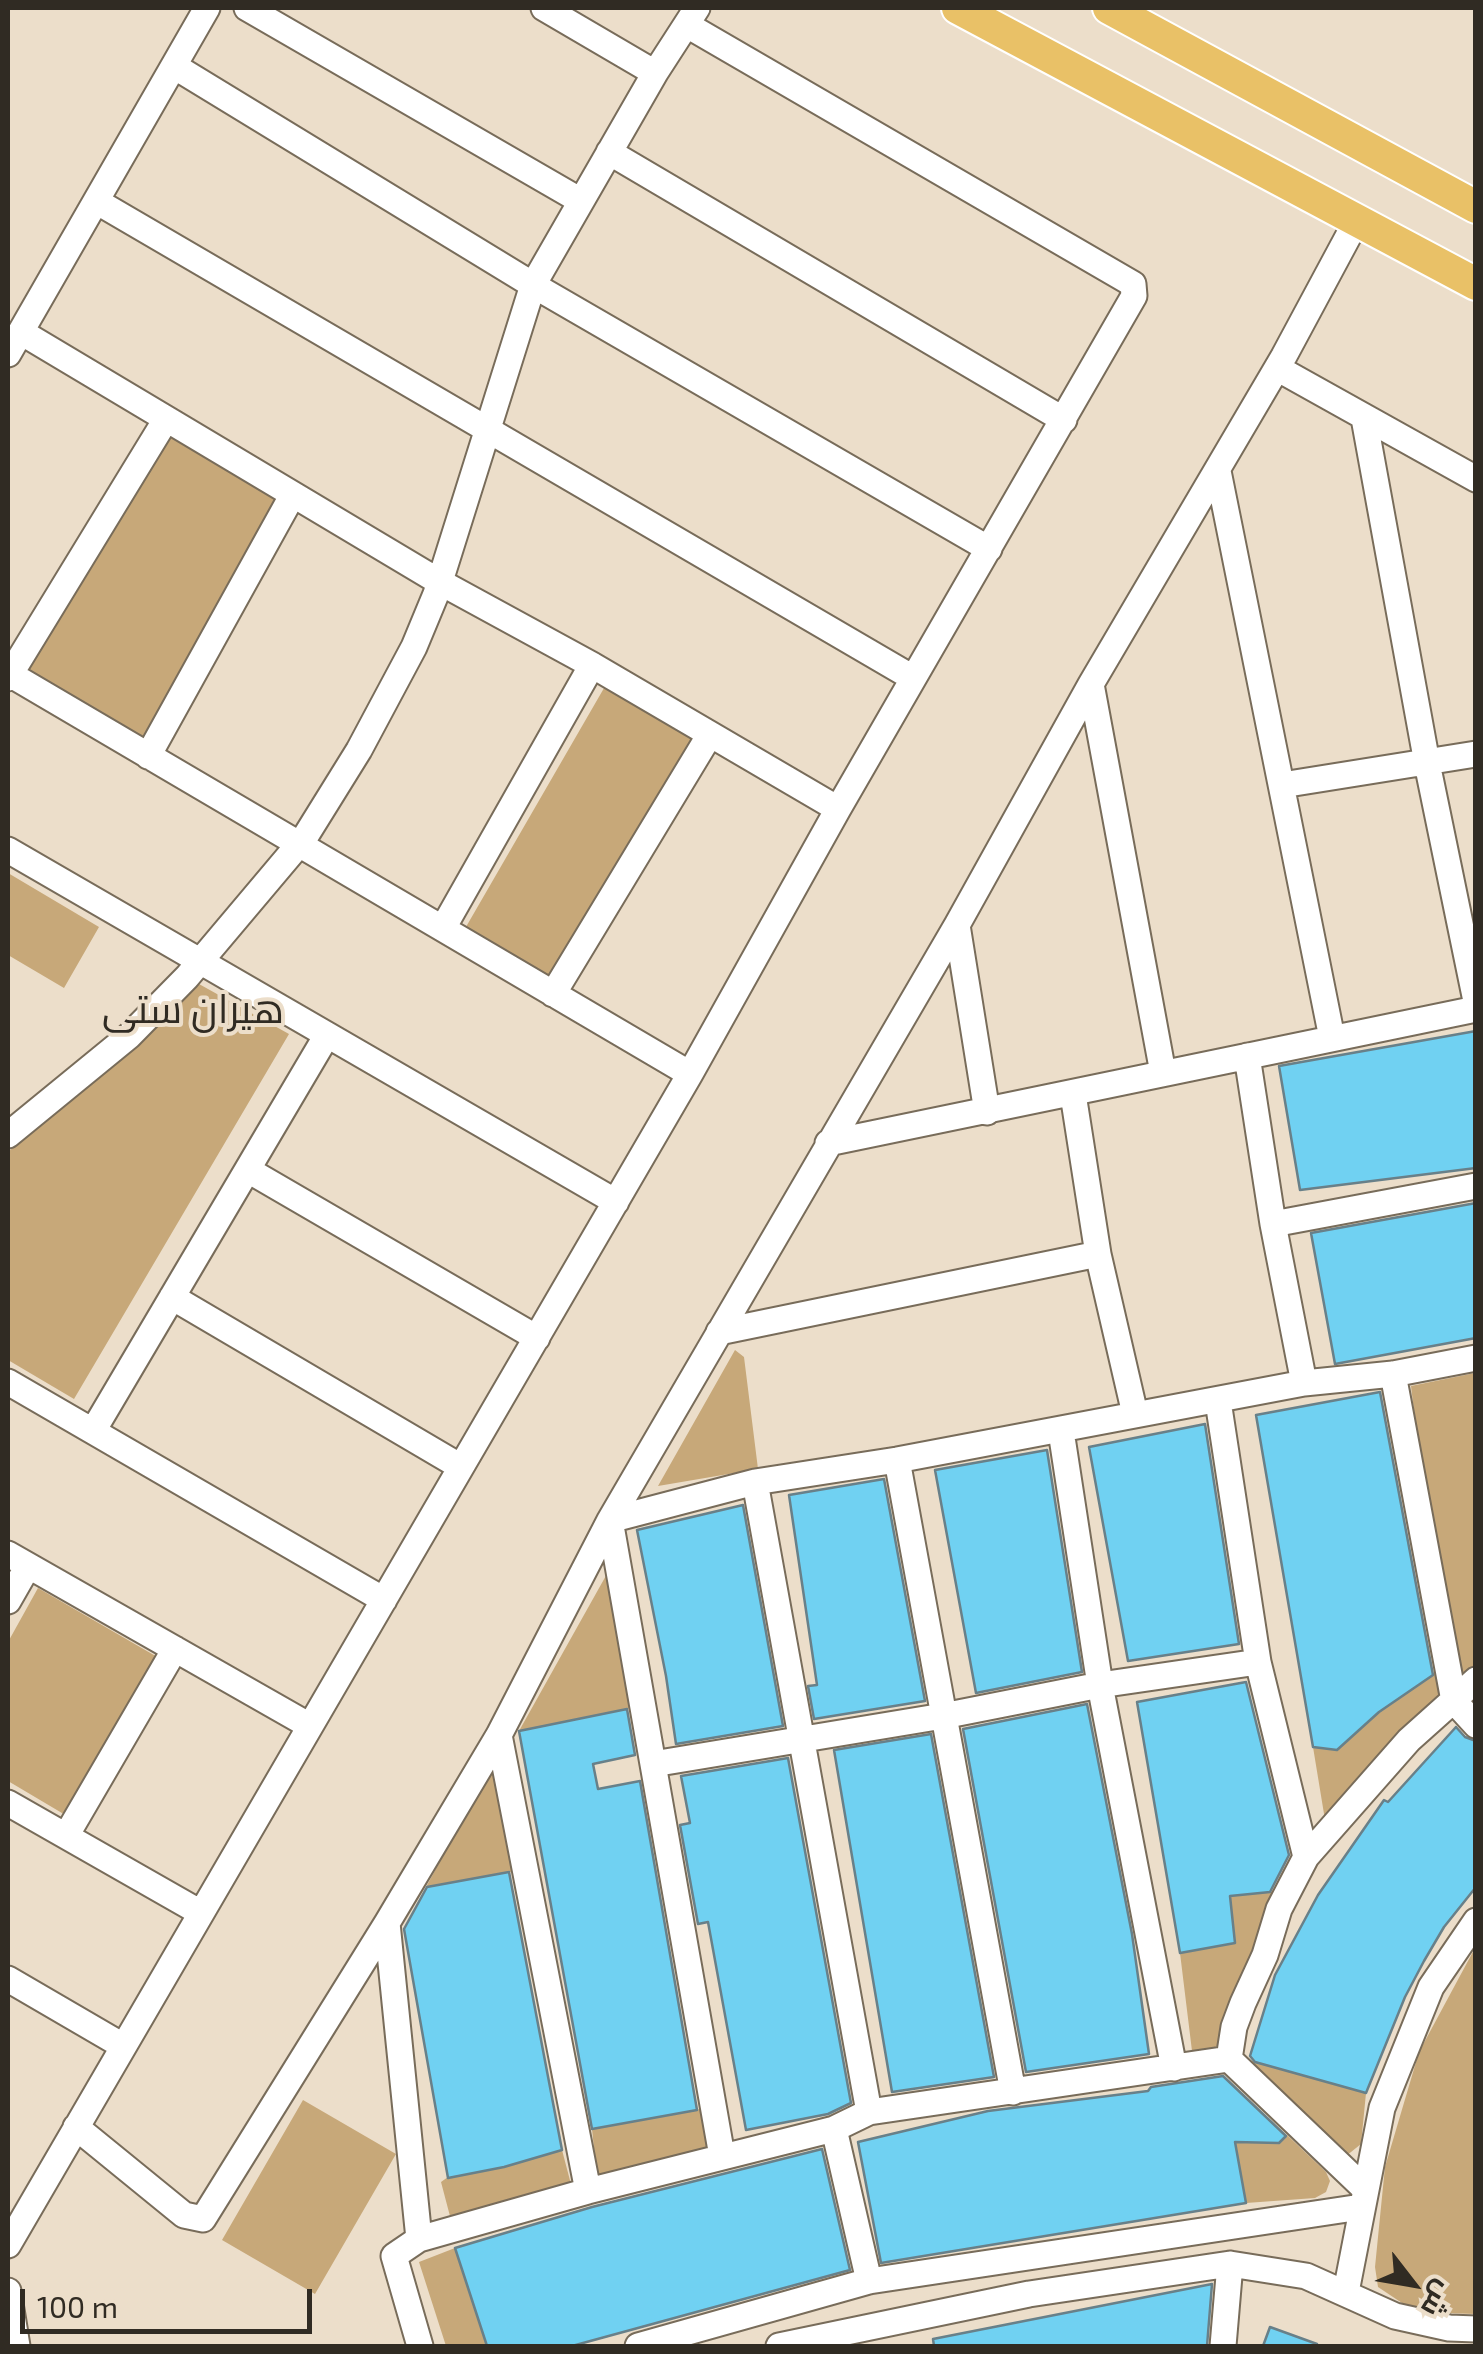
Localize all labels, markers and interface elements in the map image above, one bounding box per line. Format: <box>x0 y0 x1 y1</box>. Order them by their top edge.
district label: هیران ستی <box>102 986 284 1034</box>
north arrow <box>1363 2234 1463 2334</box>
scale bar <box>25 2269 318 2331</box>
text: ش <box>1415 2275 1463 2324</box>
text: 100 m <box>37 2288 118 2324</box>

